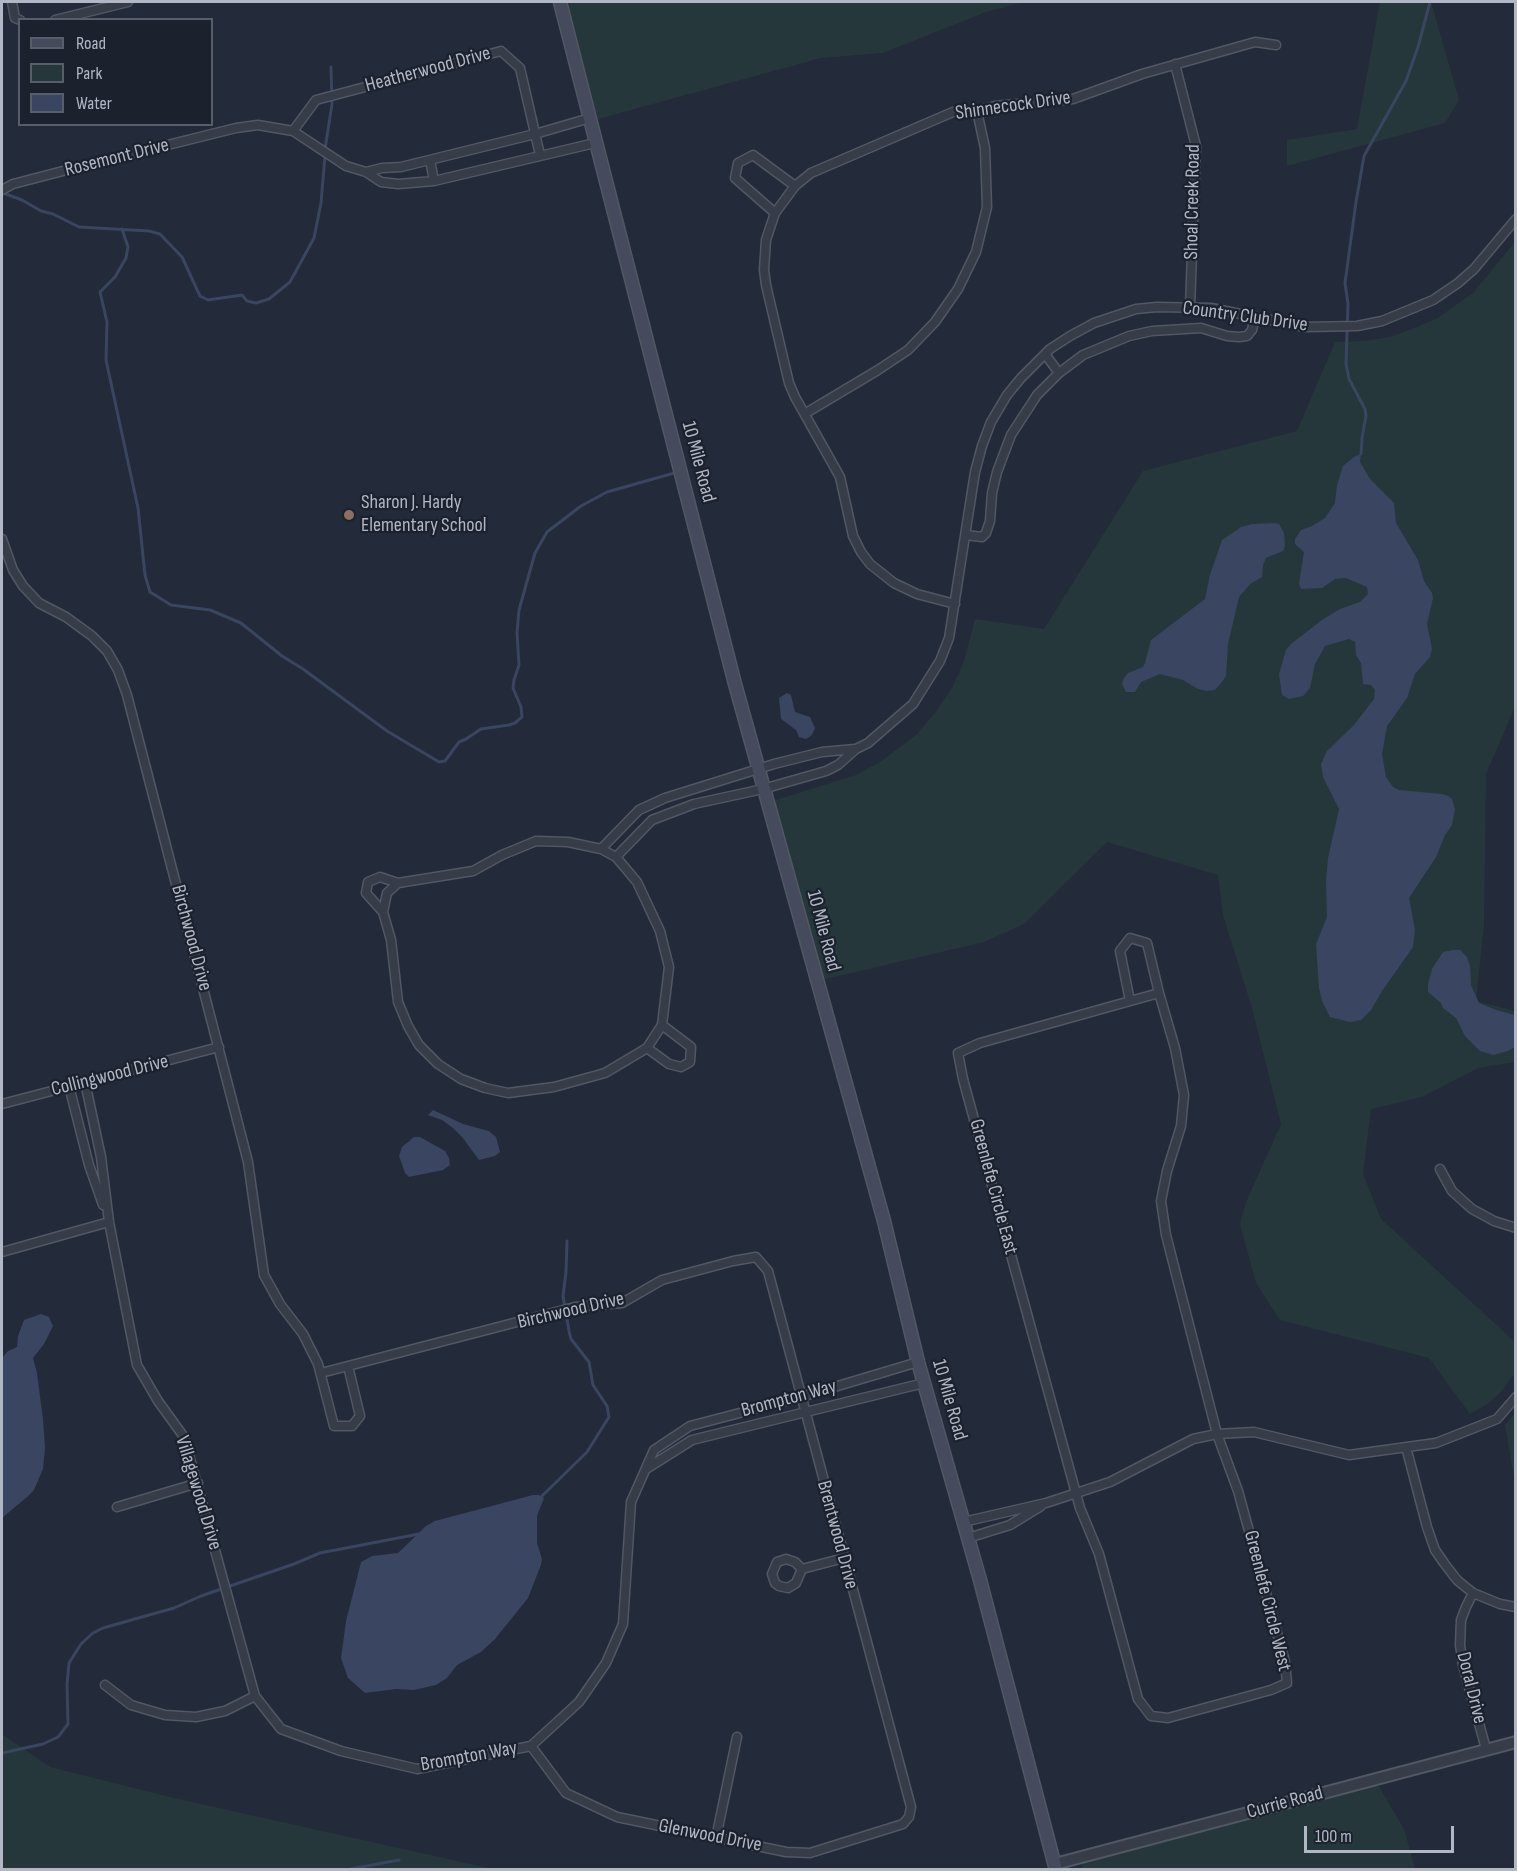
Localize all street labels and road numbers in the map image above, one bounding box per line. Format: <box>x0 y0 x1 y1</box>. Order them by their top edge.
street label: Heatherwood Drive <box>363 42 493 98</box>
street label: Shinnecock Drive <box>954 86 1072 126</box>
street label: Rosemont Drive <box>62 133 172 183</box>
street label: Shoal Creek Road <box>1180 144 1206 260</box>
street label: Country Club Drive <box>1181 296 1309 338</box>
street label: 10 Mile Road <box>676 419 720 505</box>
street label: Birchwood Drive <box>165 882 217 994</box>
street label: 10 Mile Road <box>801 888 845 974</box>
street label: Collingwood Drive <box>49 1050 171 1102</box>
street label: Greenlefe Circle East <box>963 1117 1023 1257</box>
street label: Birchwood Drive <box>515 1287 627 1335</box>
street label: 10 Mile Road <box>926 1357 972 1443</box>
street label: Brompton Way <box>739 1375 839 1423</box>
street label: Villagewood Drive <box>169 1433 227 1553</box>
street label: Brentwood Drive <box>811 1478 863 1592</box>
street label: Greenlefe Circle West <box>1238 1528 1296 1674</box>
street label: Doral Drive <box>1451 1650 1491 1726</box>
street label: Brompton Way <box>419 1737 519 1777</box>
street label: Currie Road <box>1244 1781 1326 1825</box>
street label: Glenwood Drive <box>656 1814 764 1858</box>

